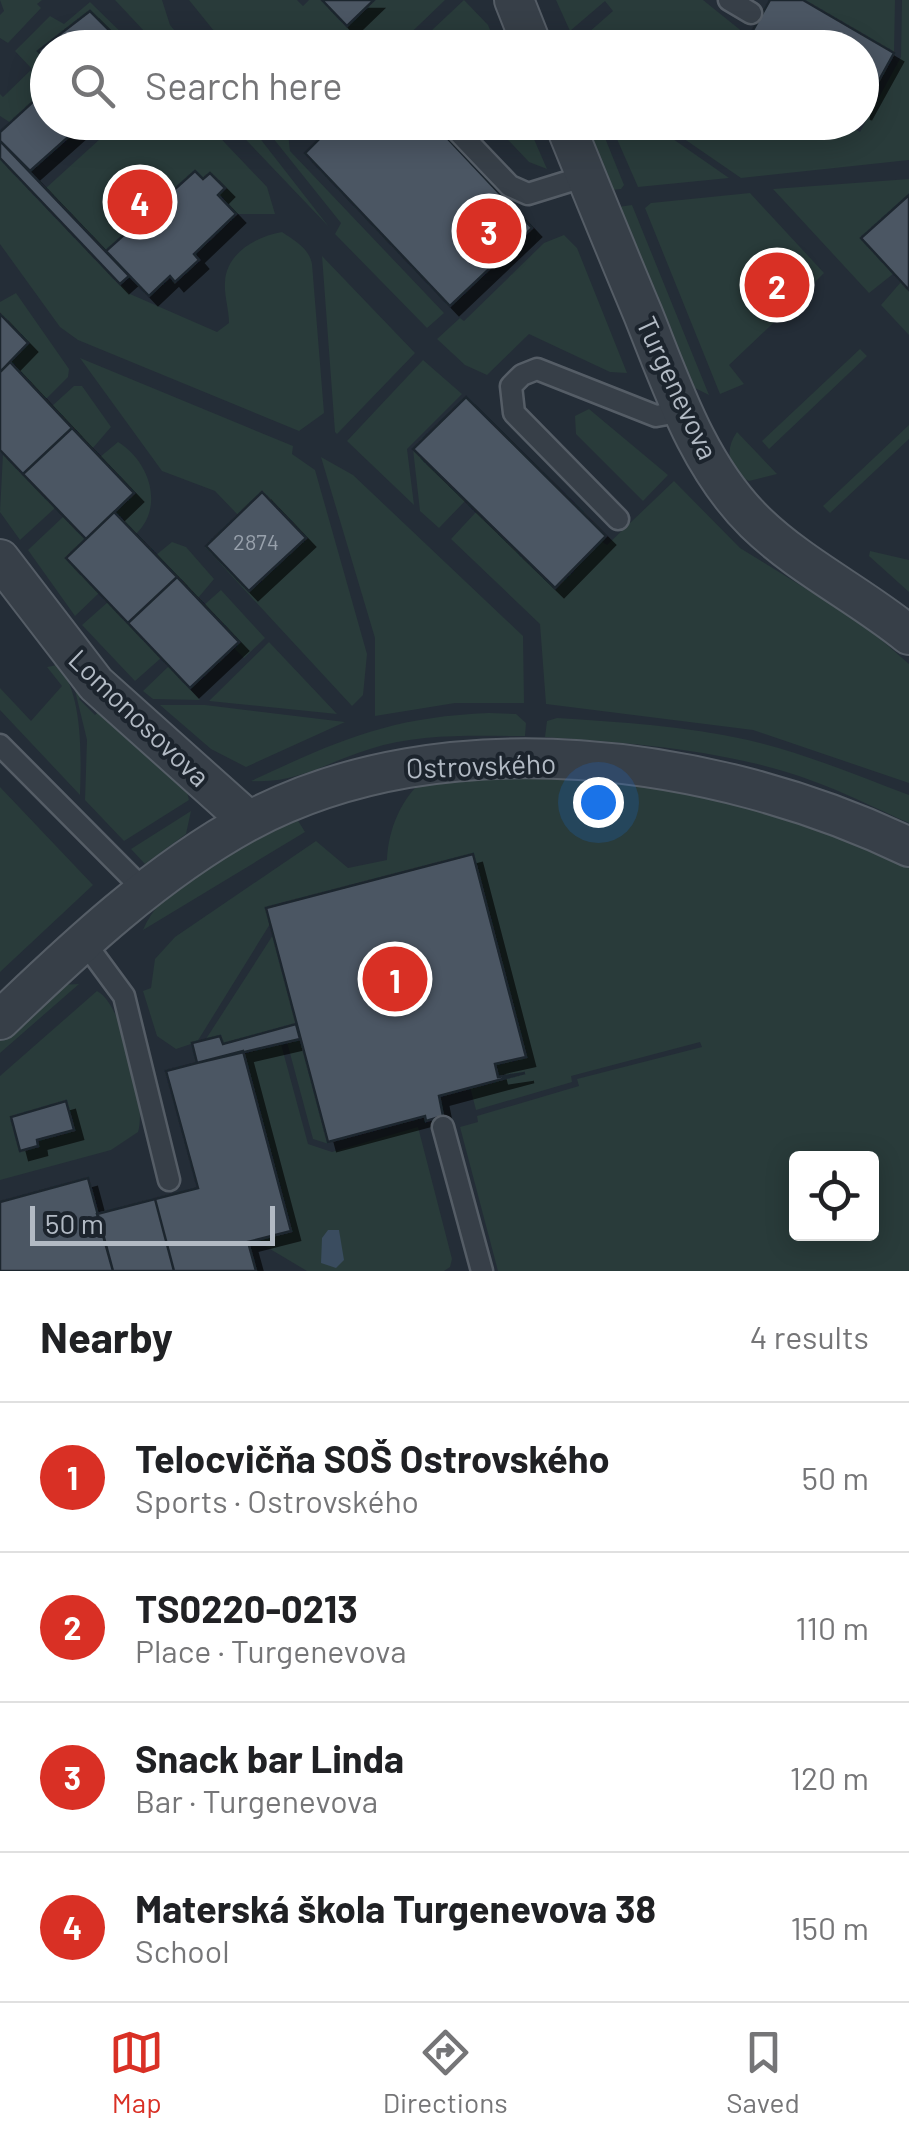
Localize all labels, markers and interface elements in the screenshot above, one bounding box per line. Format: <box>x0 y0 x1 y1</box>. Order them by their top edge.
search box <box>30 30 879 140</box>
icon: search <box>65 58 120 113</box>
text: Search here <box>145 62 343 108</box>
pin: 4 <box>108 164 172 240</box>
pin: 3 <box>456 194 522 268</box>
pin: 2 <box>744 248 810 322</box>
street label: Turgenevova <box>630 311 726 464</box>
house number: 2874 <box>233 528 279 554</box>
street label: Lomonosovova <box>62 642 217 793</box>
street label: Ostrovského <box>405 745 557 785</box>
your location <box>573 777 624 828</box>
pin: 1 <box>362 942 428 1016</box>
map controls <box>789 1151 879 1241</box>
button: locate <box>789 1151 879 1241</box>
scale bar <box>30 1201 275 1246</box>
text: 50 m <box>45 1206 104 1240</box>
text: Nearby <box>40 1311 173 1361</box>
text: 4 results <box>750 1317 869 1355</box>
text: Telocvičňa SOŠ Ostrovského <box>135 1435 610 1481</box>
text: 1 <box>67 1458 78 1496</box>
text: 50 m <box>802 1458 869 1496</box>
text: Sports · Ostrovského <box>135 1481 419 1519</box>
text: TS0220-0213 <box>135 1585 358 1631</box>
text: 2 <box>64 1608 81 1646</box>
text: 110 m <box>796 1608 869 1646</box>
text: Place · Turgenevova <box>135 1631 407 1669</box>
text: Snack bar Linda <box>135 1735 404 1781</box>
text: 3 <box>64 1758 81 1796</box>
text: 120 m <box>790 1758 869 1796</box>
text: Bar · Turgenevova <box>135 1781 378 1819</box>
text: Materská škola Turgenevova 38 <box>135 1885 656 1931</box>
text: 4 <box>63 1908 82 1946</box>
text: 150 m <box>790 1908 869 1946</box>
text: School <box>135 1931 230 1969</box>
tab: Map <box>109 2025 164 2119</box>
tab: Directions <box>383 2025 508 2119</box>
tab: Saved <box>726 2025 800 2119</box>

